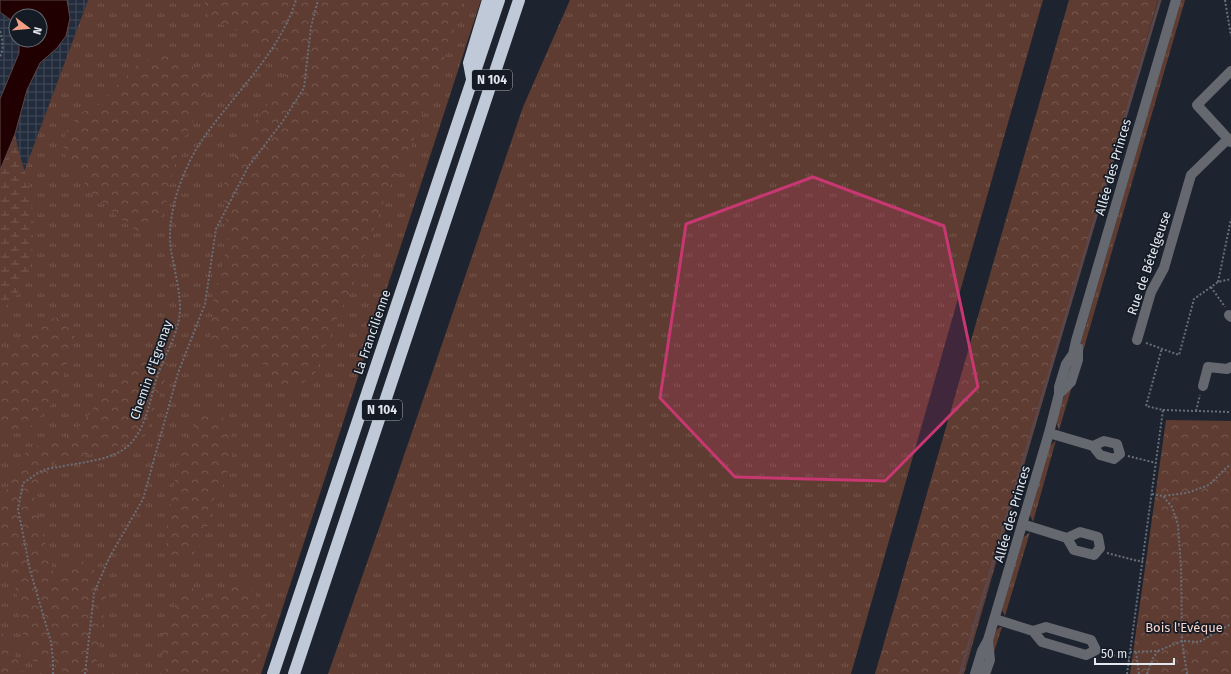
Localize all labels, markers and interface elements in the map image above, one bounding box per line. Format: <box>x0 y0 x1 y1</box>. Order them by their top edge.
north arrow <box>8 8 48 48</box>
text: N <box>30 25 44 36</box>
road number: N 104 <box>472 70 512 90</box>
street label: Allée des Princes <box>1092 117 1134 217</box>
street label: Rue de Bételgeuse <box>1124 209 1174 317</box>
street label: La Francilienne <box>350 288 394 376</box>
street label: Chemin d'Egrenay <box>127 318 175 422</box>
road number: N 104 <box>362 400 402 420</box>
street label: Allée des Princes <box>991 464 1033 564</box>
park label: Bois l'Evéque <box>1145 620 1223 635</box>
scale bar <box>1095 640 1174 666</box>
text: 50 m <box>1101 647 1127 661</box>

